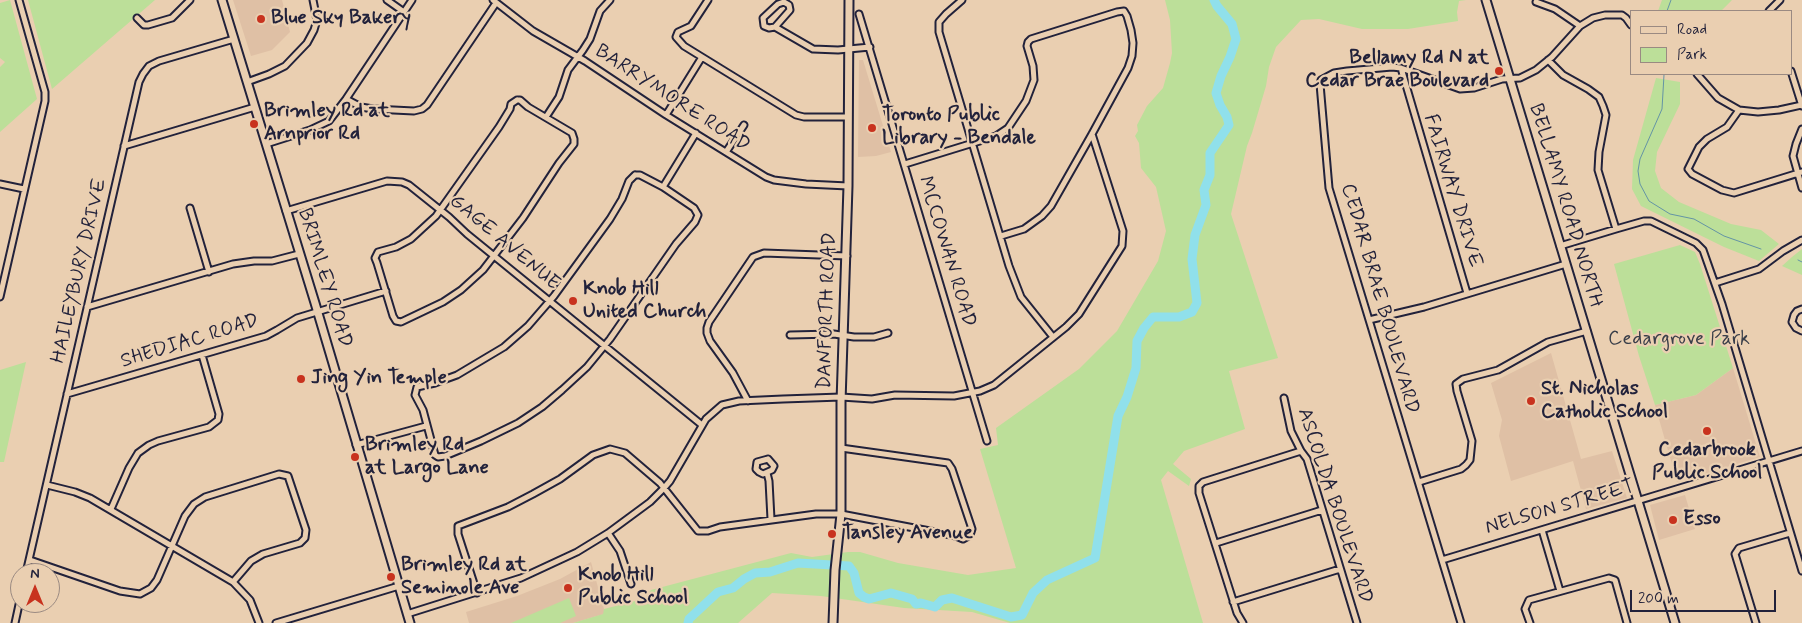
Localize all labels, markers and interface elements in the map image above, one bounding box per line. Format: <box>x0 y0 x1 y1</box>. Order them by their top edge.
place label: Blue Sky Bakery <box>271 7 411 31</box>
legend <box>1630 10 1792 75</box>
marker: Blue Sky Bakery <box>255 13 267 25</box>
text: Road <box>1677 20 1707 40</box>
street label: BARRYMORE ROAD <box>590 40 754 158</box>
text: Park <box>1677 45 1707 65</box>
place label: Bellamy Rd N at Cedar Brae Boulevard <box>1305 47 1489 94</box>
marker: Bellamy Rd N at Cedar Brae Boulevard <box>1493 65 1505 77</box>
place label: Brimley Rd at Arnprior Rd <box>264 100 390 147</box>
street label: BELLAMY ROAD NORTH <box>1523 101 1607 311</box>
place label: Toronto Public Library - Bendale <box>882 104 1036 151</box>
street label: FAIRWAY DRIVE <box>1417 112 1487 270</box>
marker: Brimley Rd at Arnprior Rd <box>248 118 260 130</box>
marker: Toronto Public Library - Bendale <box>866 122 878 134</box>
street label: MCCOWAN ROAD <box>912 174 980 330</box>
street label: HAILEYBURY DRIVE <box>47 176 113 366</box>
street label: CEDAR BRAE BOULEVARD <box>1335 181 1423 417</box>
street label: GAGE AVENUE <box>444 190 564 296</box>
street label: BRIMLEY ROAD <box>291 205 357 351</box>
street label: DANFORTH ROAD <box>813 232 843 390</box>
place label: Knob Hill United Church <box>583 278 706 325</box>
marker: Knob Hill United Church <box>567 295 579 307</box>
street label: SHEDIAC ROAD <box>118 310 262 374</box>
park label: Cedargrove Park <box>1608 328 1750 352</box>
place label: Jing Yin Temple <box>311 367 447 391</box>
marker: Jing Yin Temple <box>295 373 307 385</box>
place label: St. Nicholas Catholic School <box>1541 378 1668 425</box>
marker: St. Nicholas Catholic School <box>1525 395 1537 407</box>
street label: ASCOLDA BOULEVARD <box>1291 405 1377 607</box>
marker: Cedarbrook Public School <box>1701 425 1713 437</box>
place label: Brimley Rd at Largo Lane <box>365 434 489 481</box>
place label: Cedarbrook Public School <box>1652 439 1762 486</box>
marker: Brimley Rd at Largo Lane <box>349 451 361 463</box>
street label: NELSON STREET <box>1483 475 1637 541</box>
place label: Esso <box>1683 508 1721 532</box>
marker: Esso <box>1667 514 1679 526</box>
place label: Tansley Avenue <box>842 522 973 546</box>
marker: Tansley Avenue <box>826 528 838 540</box>
place label: Brimley Rd at Seminole Ave <box>401 554 527 601</box>
north arrow <box>10 563 60 613</box>
place label: Knob Hill Public School <box>578 564 688 611</box>
text: N <box>30 565 40 583</box>
marker: Brimley Rd at Seminole Ave <box>385 571 397 583</box>
scale bar <box>1632 580 1778 612</box>
marker: Knob Hill Public School <box>562 582 574 594</box>
text: 200 m <box>1638 589 1679 609</box>

